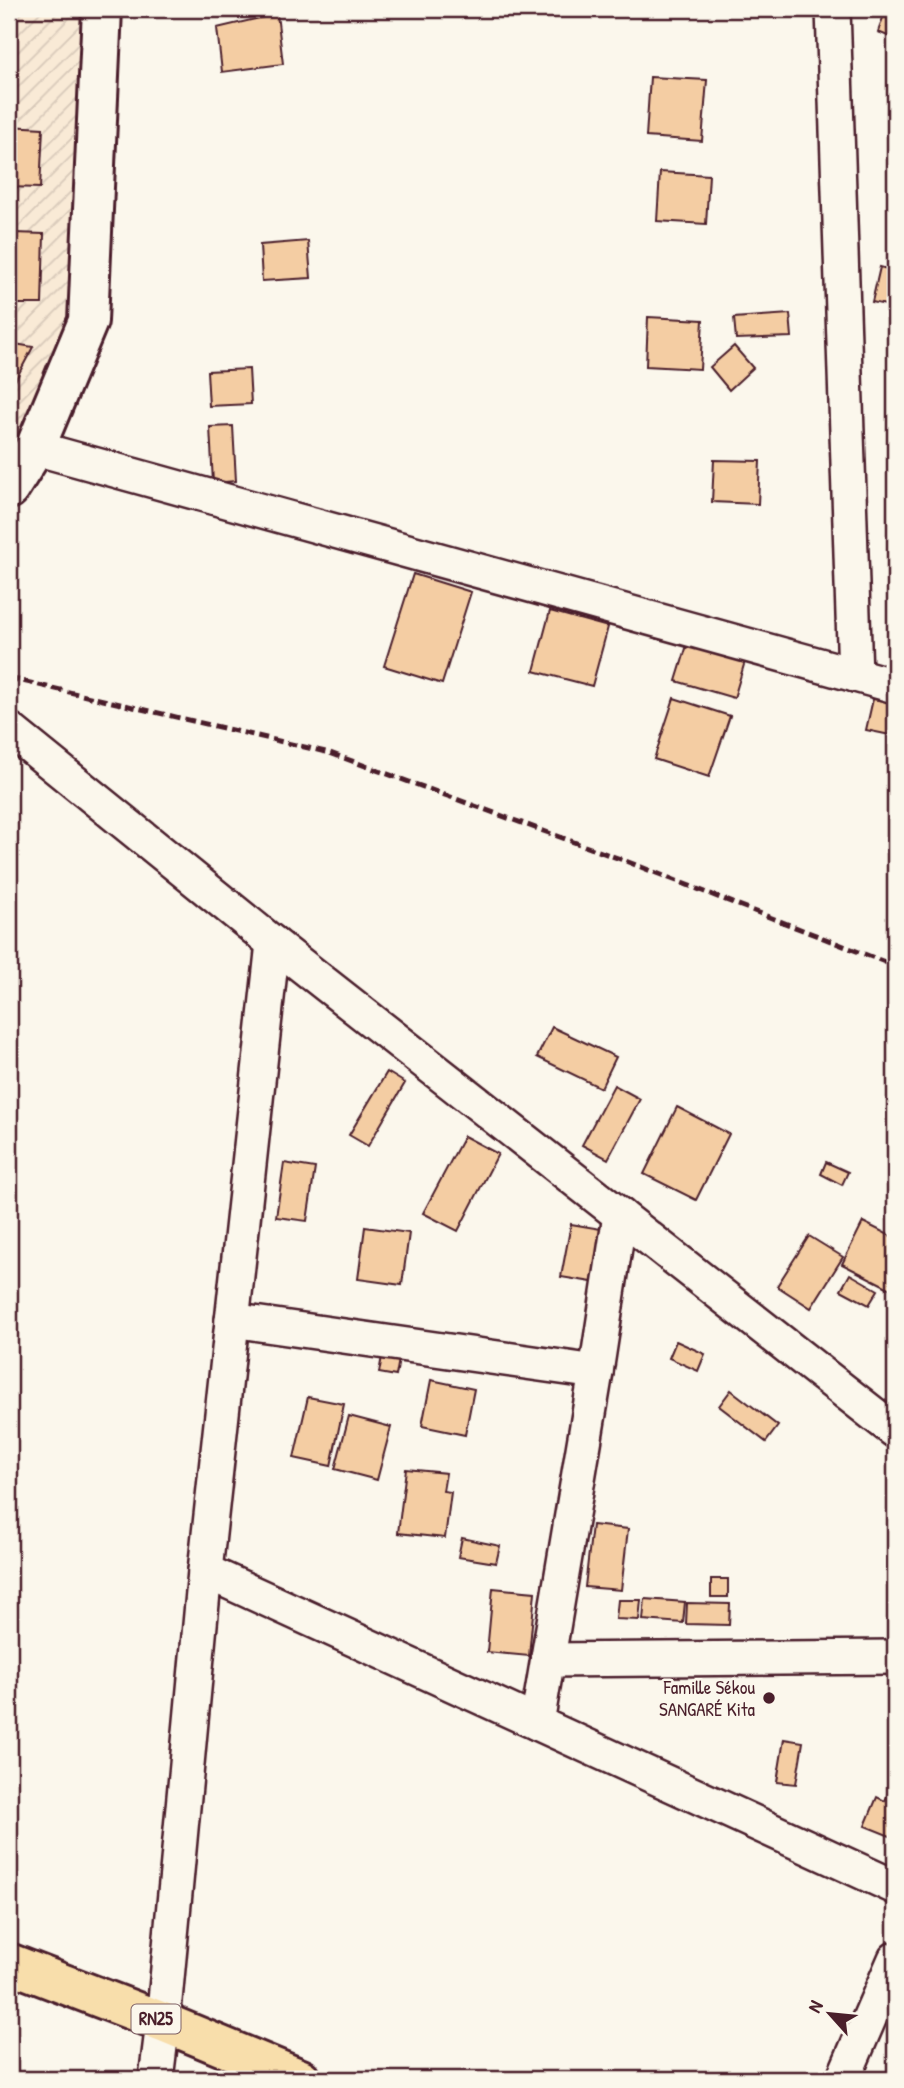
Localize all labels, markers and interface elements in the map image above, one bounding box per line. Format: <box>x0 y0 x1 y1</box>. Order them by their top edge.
place label: Famille Sékou SANGARÉ Kita <box>659 1674 756 1722</box>
marker: Famille Sékou SANGARÉ Kita <box>761 1690 777 1706</box>
north arrow <box>796 1980 866 2050</box>
text: N <box>801 1996 829 2017</box>
road number: RN25 <box>132 2005 180 2034</box>

